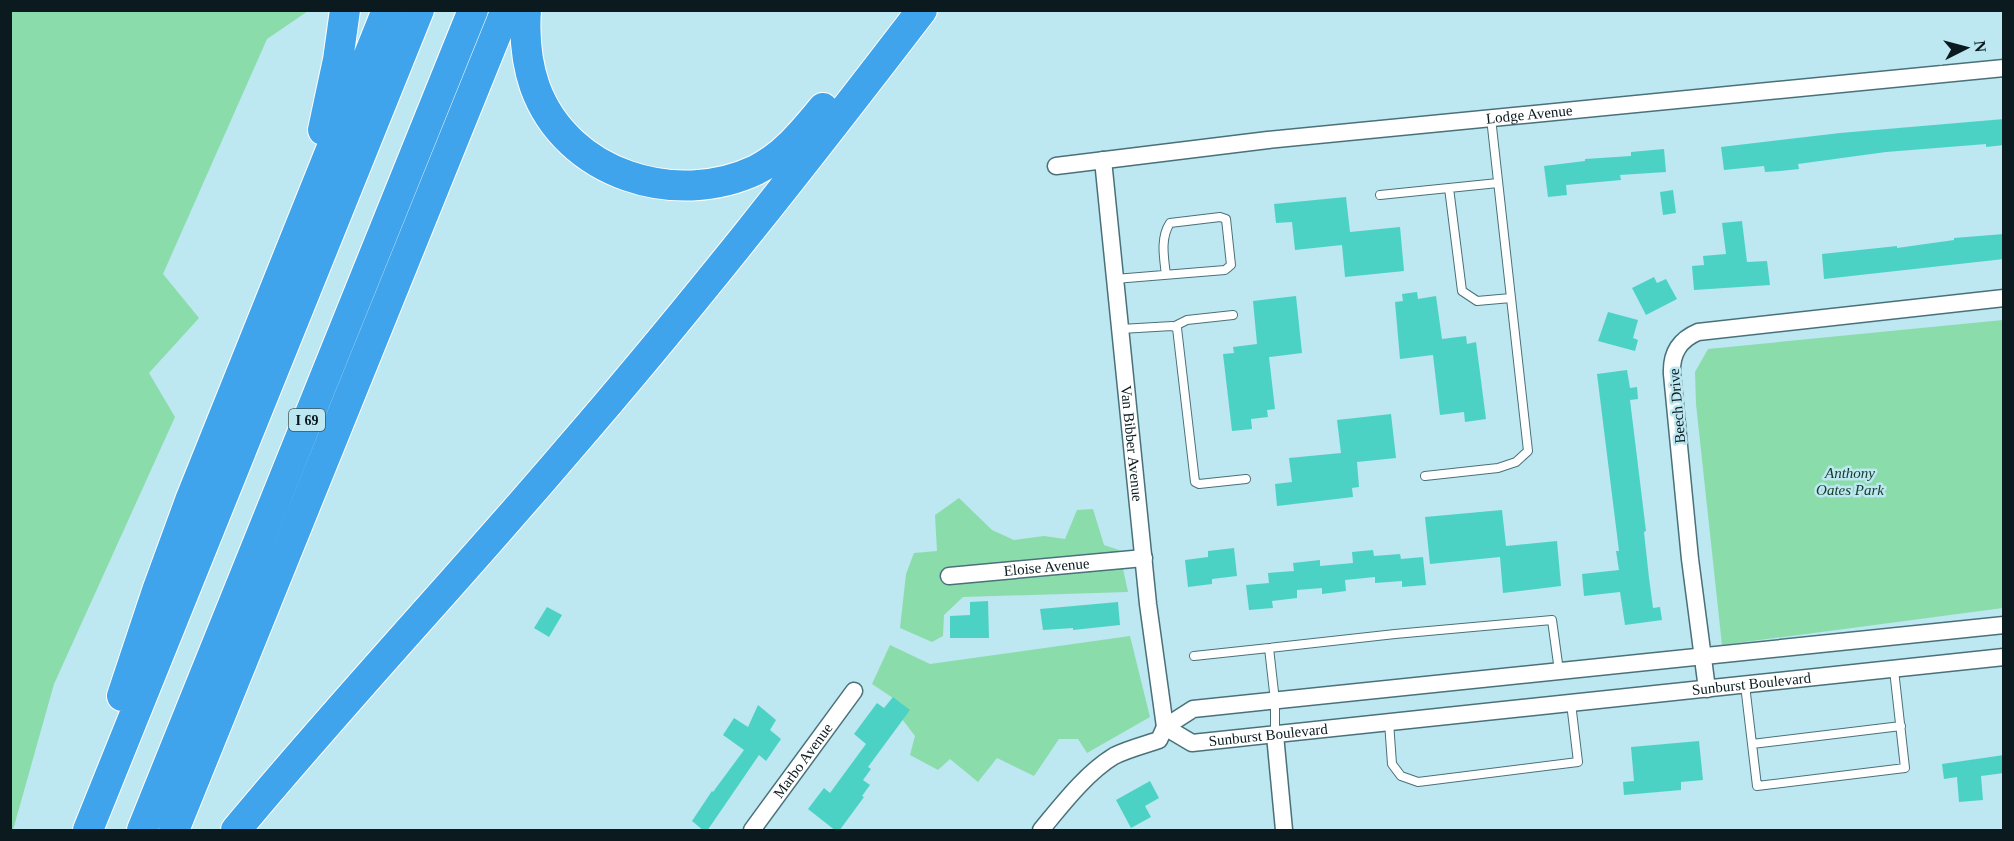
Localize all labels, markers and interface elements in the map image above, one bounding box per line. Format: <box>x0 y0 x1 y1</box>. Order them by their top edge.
north arrow <box>1936 18 1996 78</box>
text: N <box>1971 40 1990 54</box>
street label: Lodge Avenue <box>1485 102 1573 127</box>
street label: Beech Drive <box>1666 367 1688 444</box>
street label: Van Bibber Avenue <box>1118 385 1146 503</box>
road number: I 69 <box>289 409 325 431</box>
park label: Anthony Oates Park <box>1816 465 1884 498</box>
street label: Eloise Avenue <box>1003 555 1090 579</box>
street label: Sunburst Boulevard <box>1691 669 1812 698</box>
street label: Marbo Avenue <box>770 720 836 801</box>
street label: Sunburst Boulevard <box>1208 721 1329 749</box>

